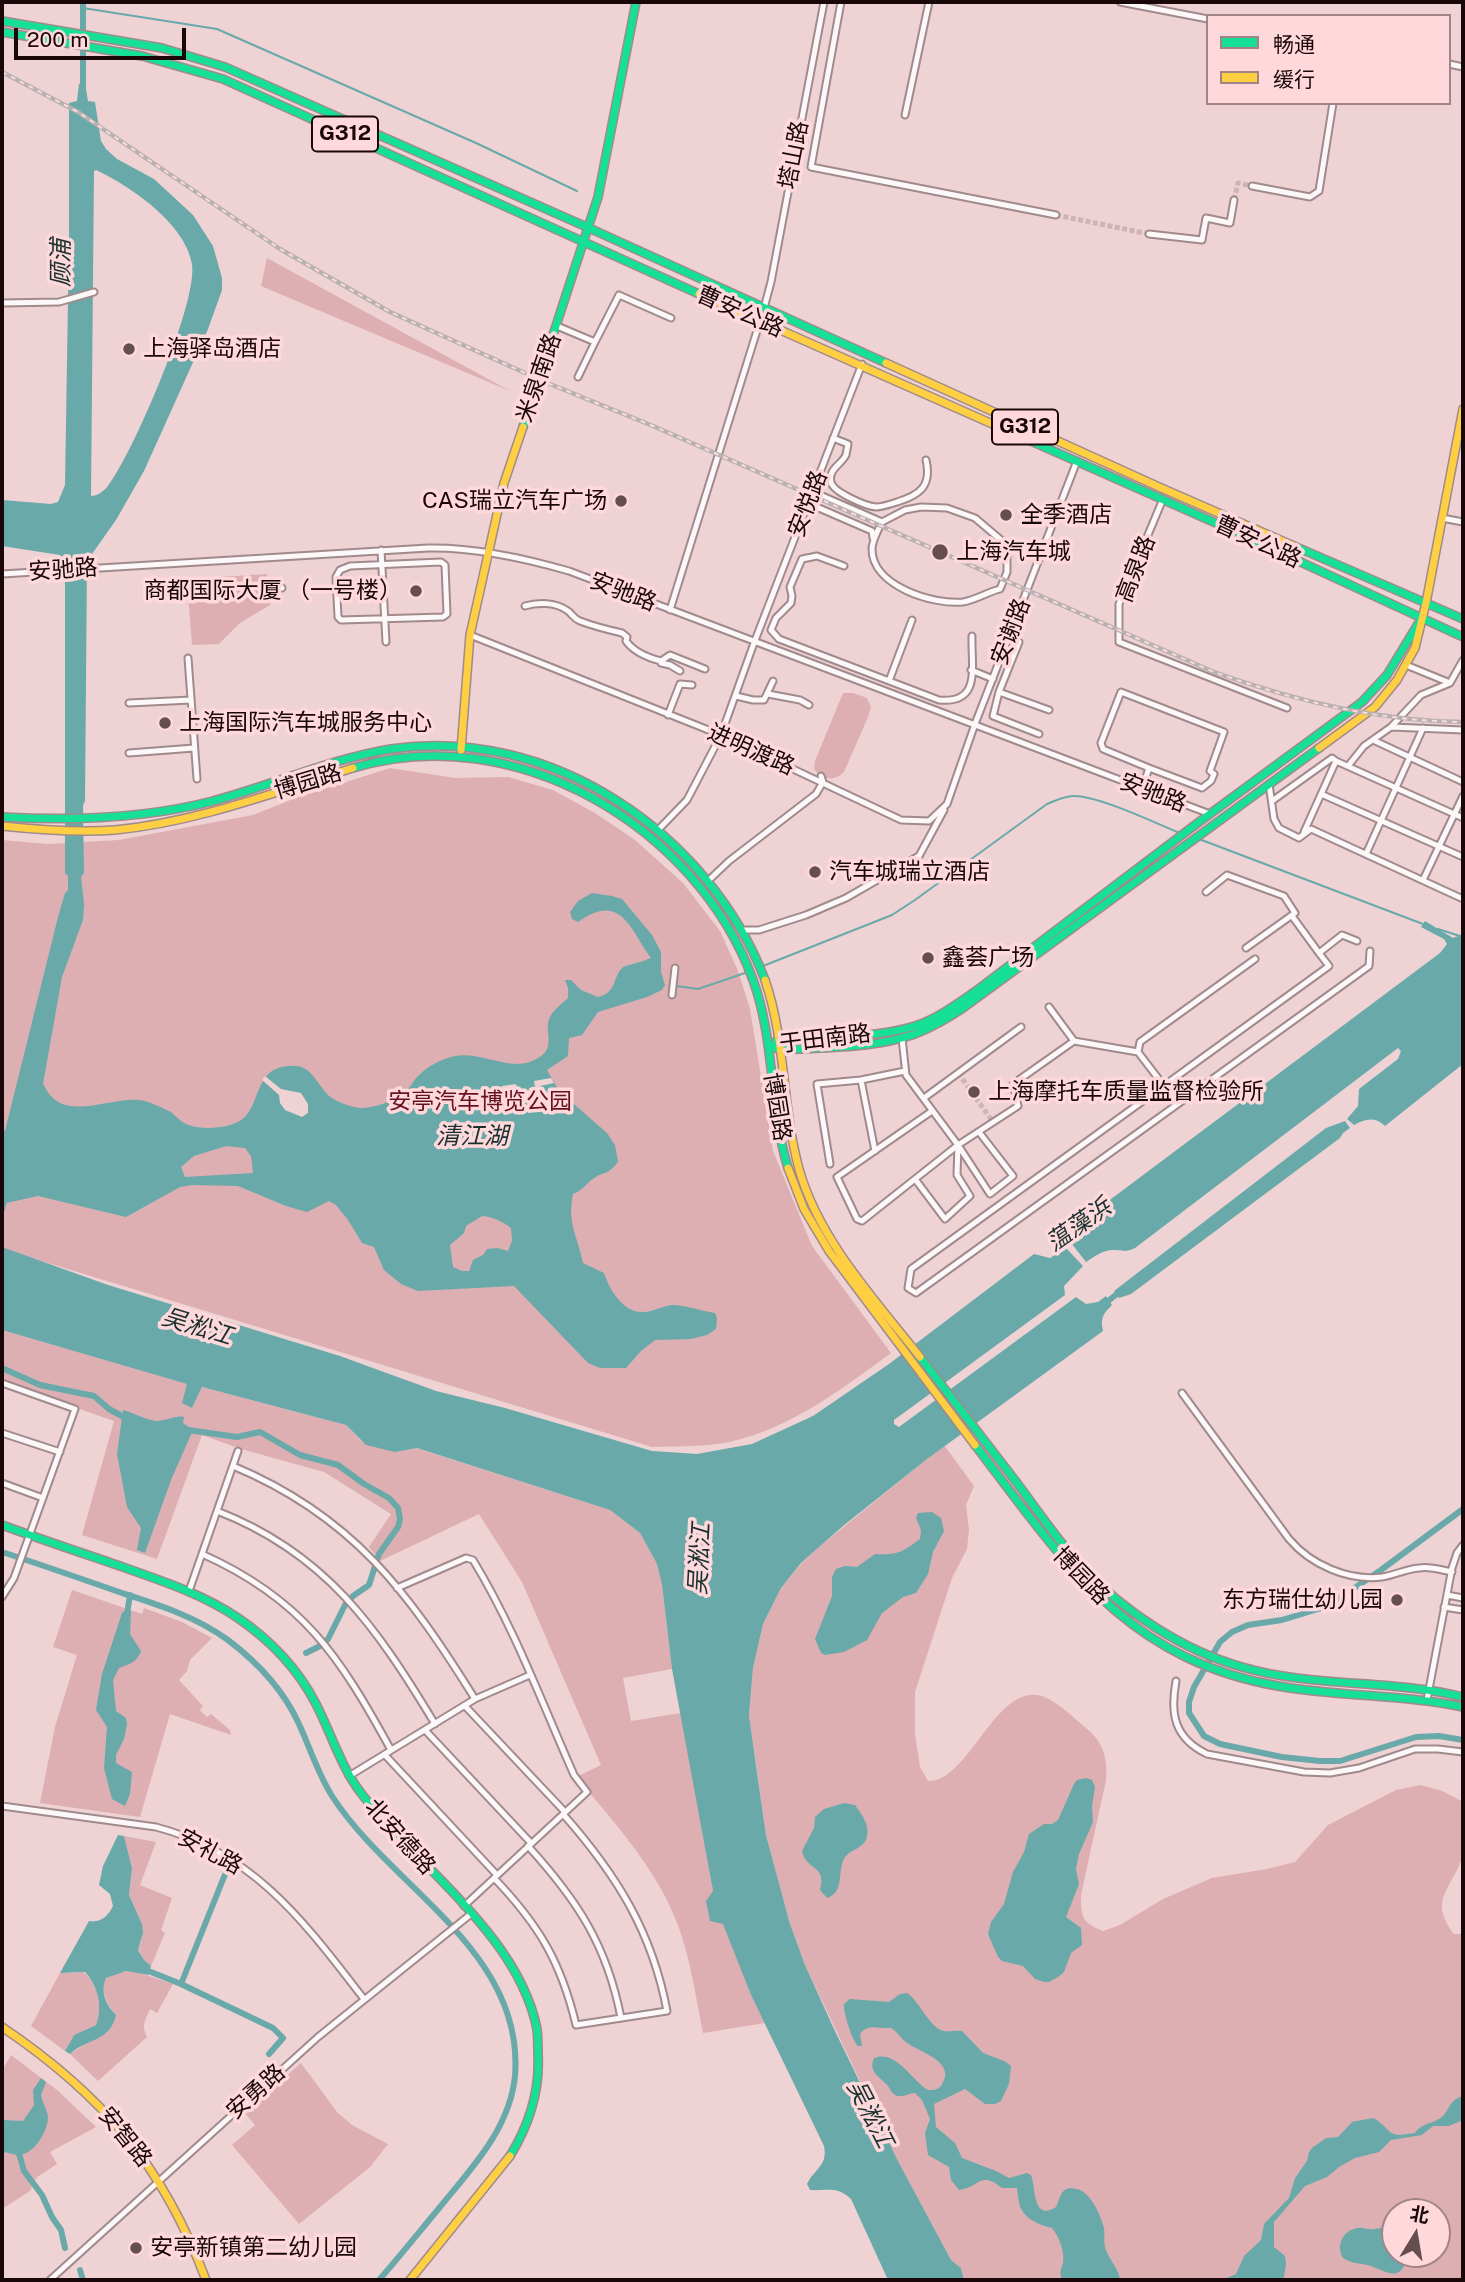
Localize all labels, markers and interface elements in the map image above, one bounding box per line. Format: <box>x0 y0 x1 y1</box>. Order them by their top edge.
scale bar <box>18 14 189 58</box>
legend <box>1206 14 1451 105</box>
text: 200 m <box>27 27 88 52</box>
text: 畅通 <box>1273 32 1315 57</box>
text: 缓行 <box>1273 67 1315 92</box>
road number: G312 <box>312 116 378 152</box>
street label: 塔山路 <box>774 119 814 191</box>
water label: 顾浦 <box>48 239 76 287</box>
street label: 曹安公路 <box>692 281 788 343</box>
street label: 米泉南路 <box>511 330 567 426</box>
place label: 上海驿岛酒店 <box>143 335 281 363</box>
marker: 上海驿岛酒店 <box>121 341 137 357</box>
road number: G312 <box>992 410 1058 444</box>
street label: 安悦路 <box>783 467 833 541</box>
place label: CAS瑞立汽车广场 <box>422 487 607 515</box>
marker: CAS瑞立汽车广场 <box>613 493 629 509</box>
place label: 全季酒店 <box>1020 501 1112 529</box>
marker: 全季酒店 <box>998 507 1014 523</box>
street label: 曹安公路 <box>1210 510 1306 574</box>
street label: 高泉路 <box>1111 532 1161 606</box>
place label: 上海汽车城 <box>956 538 1071 566</box>
marker: 上海汽车城 <box>930 542 950 562</box>
street label: 安驰路 <box>28 554 98 586</box>
street label: 安驰路 <box>586 567 660 617</box>
place label: 商都国际大厦 （一号楼） <box>143 577 402 605</box>
marker: 商都国际大厦 （一号楼） <box>408 583 424 599</box>
street label: 安谢路 <box>986 595 1036 669</box>
place label: 上海国际汽车城服务中心 <box>179 709 432 737</box>
marker: 上海国际汽车城服务中心 <box>157 715 173 731</box>
street label: 进明渡路 <box>703 719 799 781</box>
street label: 博园路 <box>271 759 345 805</box>
street label: 安驰路 <box>1116 768 1190 818</box>
place label: 汽车城瑞立酒店 <box>829 858 990 886</box>
marker: 汽车城瑞立酒店 <box>807 864 823 880</box>
place label: 鑫荟广场 <box>942 944 1034 972</box>
marker: 鑫荟广场 <box>920 950 936 966</box>
street label: 于田南路 <box>778 1020 872 1058</box>
street label: 博园路 <box>758 1071 796 1143</box>
place label: 上海摩托车质量监督检验所 <box>988 1078 1264 1106</box>
marker: 上海摩托车质量监督检验所 <box>966 1084 982 1100</box>
park label: 安亭汽车博览公园 <box>388 1088 572 1116</box>
water label: 清江湖 <box>436 1123 508 1151</box>
water label: 蕰藻浜 <box>1041 1193 1117 1257</box>
water label: 吴淞江 <box>158 1303 236 1351</box>
water label: 吴淞江 <box>684 1522 716 1596</box>
street label: 博园路 <box>1047 1542 1115 1610</box>
place label: 东方瑞仕幼儿园 <box>1222 1586 1383 1614</box>
marker: 东方瑞仕幼儿园 <box>1389 1592 1405 1608</box>
street label: 北安德路 <box>359 1794 441 1880</box>
street label: 安礼路 <box>173 1824 247 1880</box>
street label: 安勇路 <box>221 2059 291 2125</box>
water label: 吴淞江 <box>841 2075 899 2153</box>
street label: 安智路 <box>93 2102 157 2172</box>
north arrow <box>1381 2198 1451 2268</box>
text: 北 <box>1408 2202 1431 2227</box>
place label: 安亭新镇第二幼儿园 <box>150 2234 357 2262</box>
marker: 安亭新镇第二幼儿园 <box>128 2240 144 2256</box>

